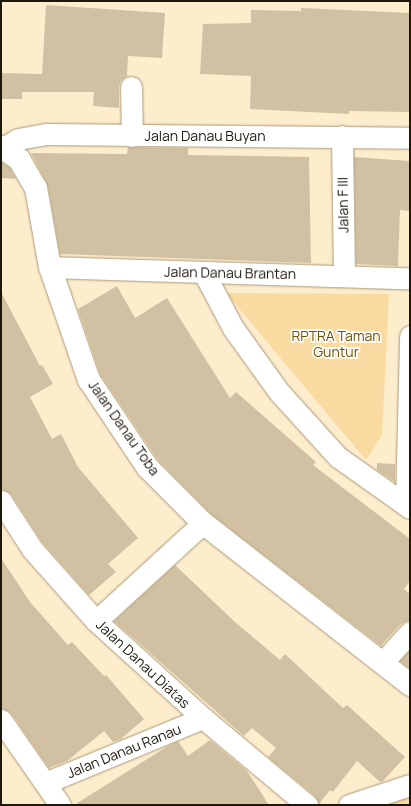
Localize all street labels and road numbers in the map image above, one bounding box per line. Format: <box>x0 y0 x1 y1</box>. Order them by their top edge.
street label: Jalan Danau Buyan <box>145 128 265 144</box>
street label: Jalan F III <box>334 177 352 233</box>
street label: Jalan Danau Brantan <box>164 263 296 283</box>
street label: Jalan Danau Toba <box>85 377 163 479</box>
street label: Jalan Danau Diatas <box>93 616 193 712</box>
street label: Jalan Danau Ranau <box>64 720 184 782</box>

